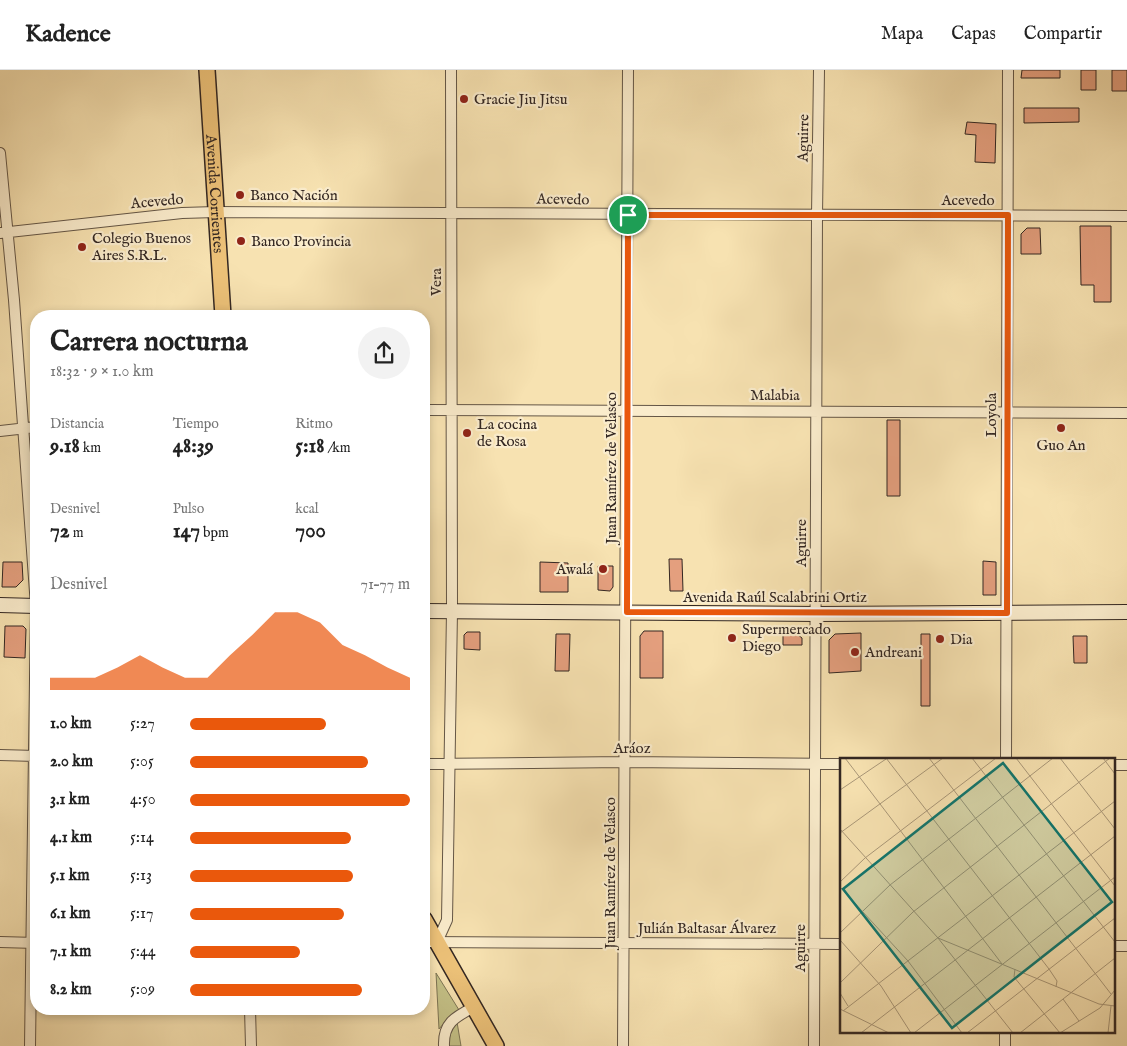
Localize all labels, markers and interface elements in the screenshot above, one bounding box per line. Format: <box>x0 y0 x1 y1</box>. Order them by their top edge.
text: Kadence <box>25 19 111 50</box>
text: Mapa <box>881 23 923 46</box>
text: Capas <box>951 23 996 46</box>
text: Compartir <box>1024 23 1102 46</box>
place label: Gracie Jiu Jitsu <box>474 90 568 109</box>
marker: Gracie Jiu Jitsu <box>458 93 470 105</box>
street label: Aguirre <box>794 114 813 163</box>
street label: Avenida Corrientes <box>201 133 228 254</box>
place label: Banco Nación <box>250 186 338 205</box>
marker: Banco Nación <box>234 189 246 201</box>
street label: Acevedo <box>129 190 184 213</box>
street label: Acevedo <box>535 190 590 209</box>
street label: Acevedo <box>940 191 995 210</box>
pin <box>607 194 649 236</box>
icon: arrive <box>614 201 642 229</box>
place label: Colegio Buenos Aires S.R.L. <box>91 229 191 265</box>
place label: Banco Provincia <box>251 232 351 251</box>
marker: Banco Provincia <box>235 235 247 247</box>
marker: Colegio Buenos Aires S.R.L. <box>76 241 88 253</box>
street label: Vera <box>427 268 446 297</box>
text: Carrera nocturna <box>50 325 247 360</box>
button: share <box>358 327 410 379</box>
text: 18:32 · 9 × 1.0 km <box>50 362 154 382</box>
street label: Malabia <box>750 386 800 405</box>
street label: Juan Ramírez de Velasco <box>602 392 621 546</box>
street label: Loyola <box>982 392 1001 437</box>
text: Distancia <box>50 415 104 433</box>
text: Tiempo <box>173 415 219 433</box>
text: Ritmo <box>295 415 333 433</box>
place label: La cocina de Rosa <box>477 415 537 451</box>
marker: Guo An <box>1055 422 1067 434</box>
marker: La cocina de Rosa <box>461 427 473 439</box>
text: 9.18 <box>50 433 80 460</box>
text: 48:39 <box>173 433 214 460</box>
text: 5:18 <box>295 433 325 460</box>
place label: Guo An <box>1036 436 1086 455</box>
text: km <box>80 439 101 457</box>
text: /km <box>325 439 351 457</box>
text: Desnivel <box>50 500 100 518</box>
text: Pulso <box>173 500 204 518</box>
text: kcal <box>295 500 319 518</box>
text: 72 <box>50 518 70 545</box>
text: 147 <box>173 518 200 545</box>
text: 700 <box>295 518 326 545</box>
street label: Aguirre <box>792 519 811 568</box>
text: m <box>70 524 84 542</box>
text: bpm <box>200 524 229 542</box>
place label: Awalá <box>555 560 594 579</box>
marker: Awalá <box>597 563 609 575</box>
text: Desnivel <box>50 575 107 595</box>
text: 71–77 m <box>360 575 410 595</box>
street label: Avenida Raúl Scalabrini Ortiz <box>682 588 867 607</box>
place label: Supermercado Diego <box>742 620 831 656</box>
place label: Dia <box>950 630 973 649</box>
marker: Supermercado Diego <box>726 632 738 644</box>
marker: Dia <box>934 633 946 645</box>
place label: Andreani <box>864 643 922 662</box>
marker: Andreani <box>849 646 861 658</box>
text: 1.0 km <box>50 714 92 734</box>
text: 5:27 <box>130 714 155 734</box>
street label: Aráoz <box>612 739 651 758</box>
text: 2.0 km <box>50 752 93 772</box>
text: 5:05 <box>130 752 154 772</box>
inset map <box>840 758 1114 1034</box>
text: 3.1 km <box>50 790 90 810</box>
text: 4:50 <box>130 790 156 810</box>
street label: Juan Ramírez de Velasco <box>601 797 620 951</box>
text: 4.1 km <box>50 828 92 848</box>
text: 5:14 <box>130 828 154 848</box>
text: 5.1 km <box>50 866 90 886</box>
text: 5:13 <box>130 866 152 886</box>
text: 6.1 km <box>50 904 91 924</box>
text: 5:17 <box>130 904 153 924</box>
street label: Julián Baltasar Álvarez <box>636 919 776 938</box>
street label: Aguirre <box>791 924 810 973</box>
text: 7.1 km <box>50 942 91 962</box>
text: 5:44 <box>130 942 156 962</box>
text: 8.2 km <box>50 980 92 1000</box>
text: 5:09 <box>130 980 155 1000</box>

